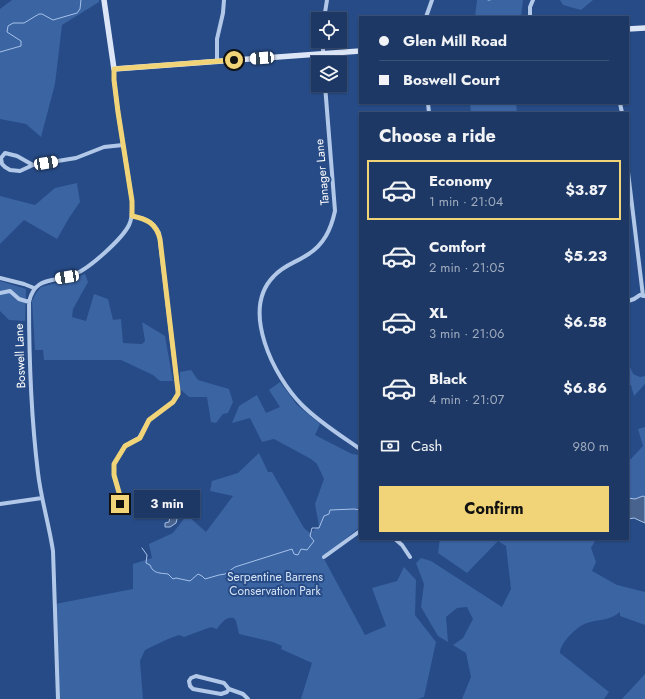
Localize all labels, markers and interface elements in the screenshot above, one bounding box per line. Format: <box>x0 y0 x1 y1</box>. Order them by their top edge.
map controls <box>311 12 347 92</box>
button: locate <box>311 12 347 48</box>
text: Glen Mill Road <box>403 30 507 52</box>
route start <box>225 51 243 69</box>
car <box>250 51 274 65</box>
button: layers <box>311 56 347 92</box>
text: Boswell Court <box>403 69 500 91</box>
text: Choose a ride <box>379 123 496 149</box>
street label: Tanager Lane <box>310 138 334 206</box>
car <box>33 155 59 171</box>
text: Economy <box>429 170 492 192</box>
icon: car <box>381 172 417 208</box>
text: $3.87 <box>566 179 607 201</box>
text: 1 min · 21:04 <box>429 192 503 211</box>
text: Comfort <box>429 236 486 258</box>
icon: car <box>381 238 417 274</box>
text: $5.23 <box>564 245 607 267</box>
text: 2 min · 21:05 <box>429 258 505 277</box>
car <box>54 269 80 285</box>
text: XL <box>429 302 447 324</box>
icon: car <box>381 304 417 340</box>
text: $6.58 <box>564 311 607 333</box>
street label: Boswell Lane <box>10 323 30 389</box>
text: 3 min · 21:06 <box>429 324 504 343</box>
text: Black <box>429 368 467 390</box>
icon: car <box>381 370 417 406</box>
text: $6.86 <box>563 377 607 399</box>
text: 4 min · 21:07 <box>429 390 504 409</box>
icon: cash <box>379 435 401 457</box>
text: Cash <box>411 435 442 457</box>
text: 980 m <box>573 437 609 456</box>
button: Confirm <box>379 486 609 532</box>
callout: 3 min <box>134 490 200 518</box>
text: 3 min <box>150 494 184 513</box>
route end <box>111 495 129 513</box>
park label: Serpentine Barrens Conservation Park <box>227 568 323 600</box>

